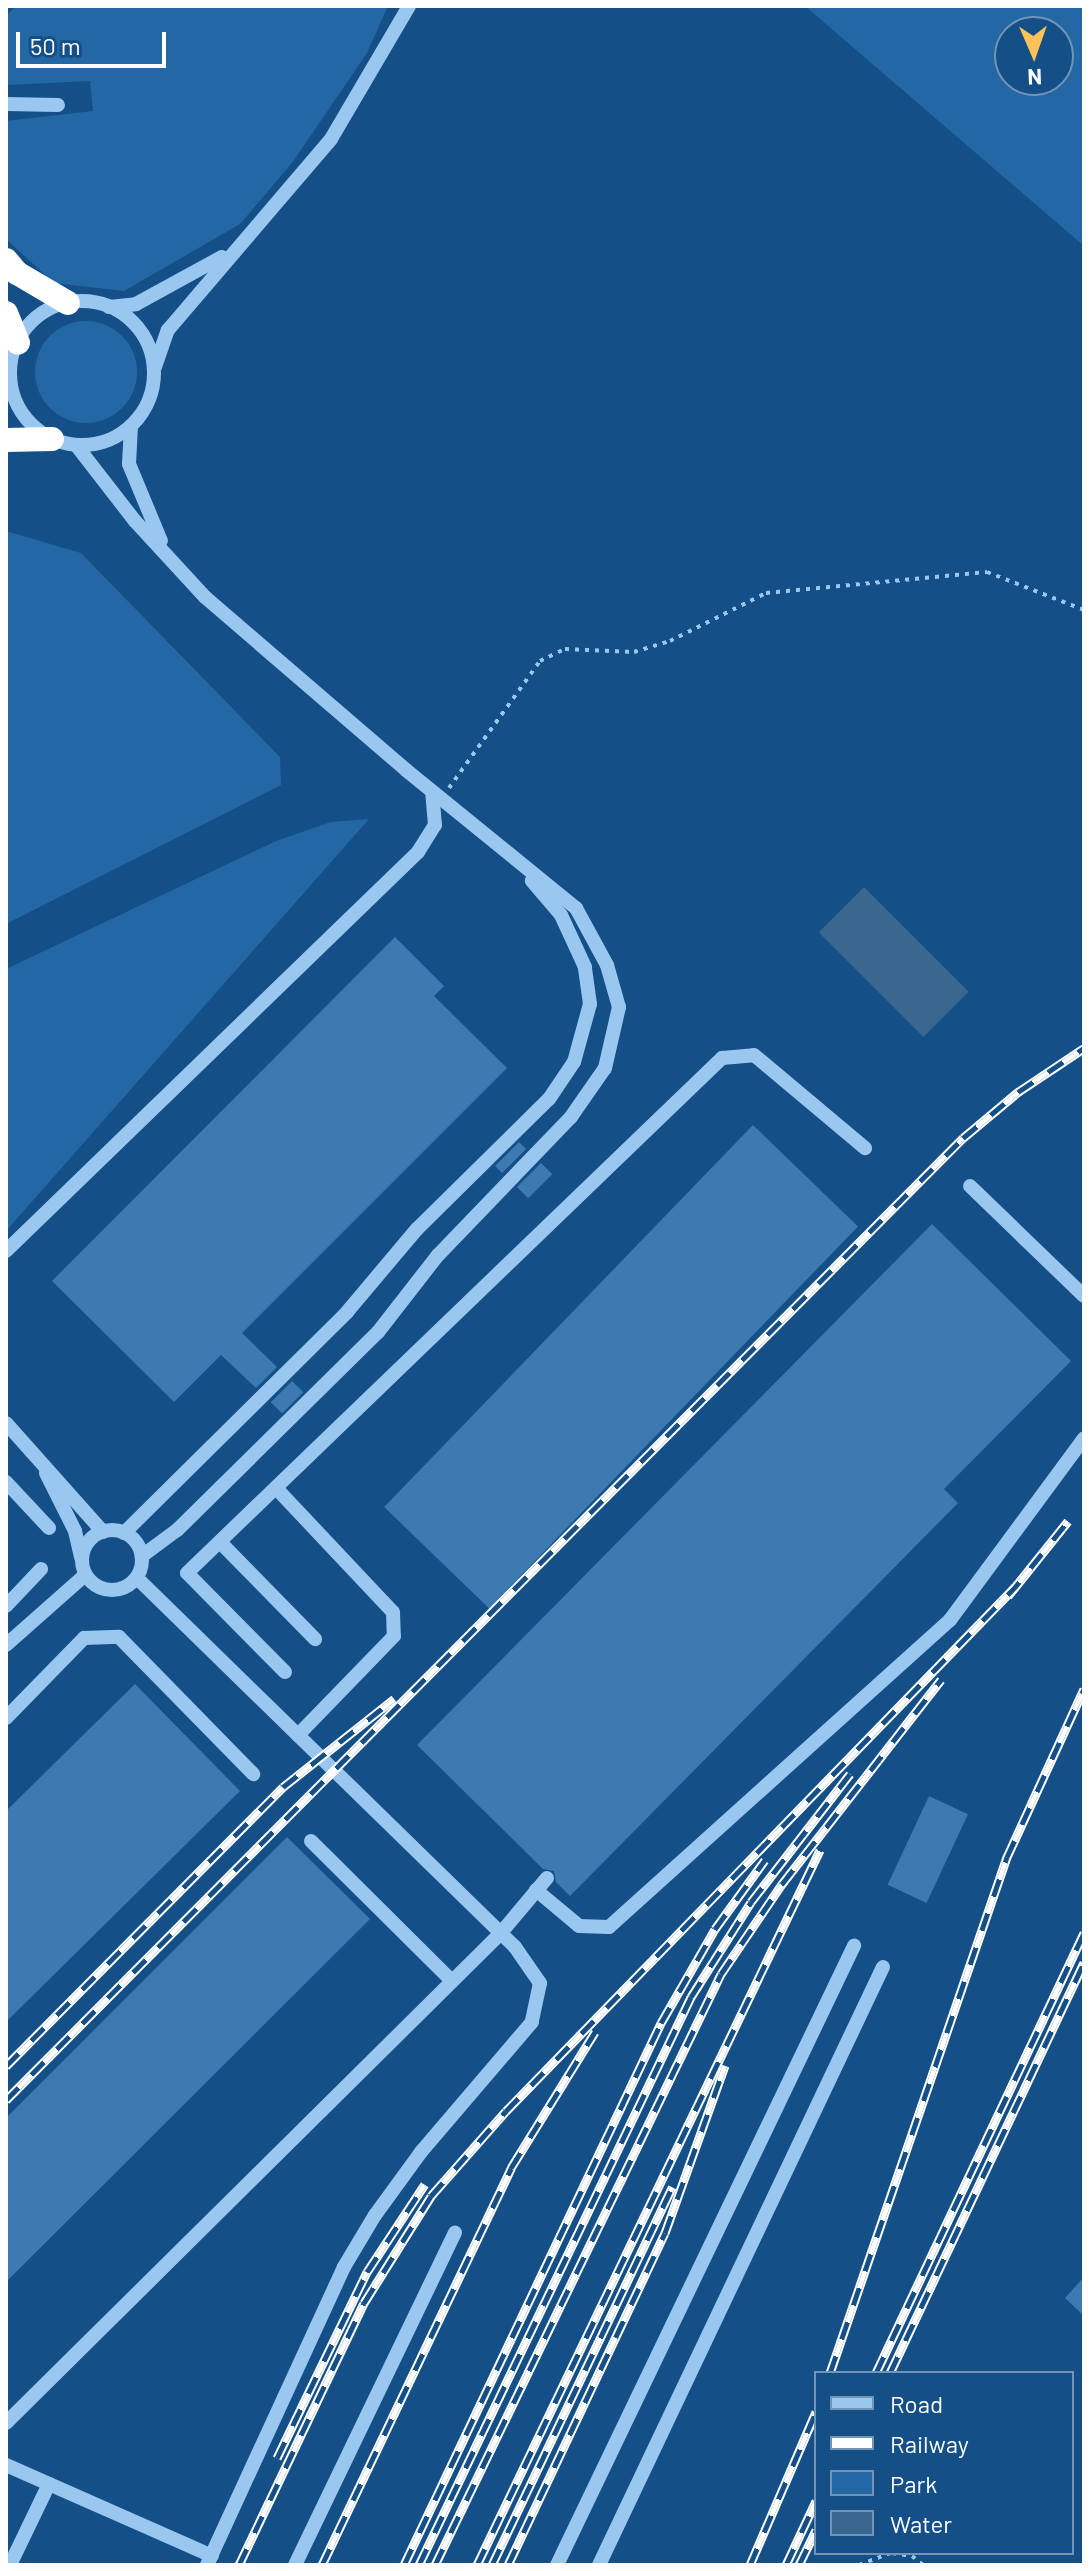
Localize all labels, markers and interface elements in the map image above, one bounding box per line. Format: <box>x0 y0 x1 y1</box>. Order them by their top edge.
scale bar <box>20 16 170 66</box>
north arrow <box>994 16 1074 96</box>
text: 50 m <box>30 31 81 60</box>
text: N <box>1027 65 1043 91</box>
legend <box>814 2371 1074 2555</box>
text: Road <box>890 2389 943 2418</box>
text: Railway <box>890 2429 969 2458</box>
text: Park <box>890 2469 937 2498</box>
text: Water <box>890 2509 952 2538</box>

